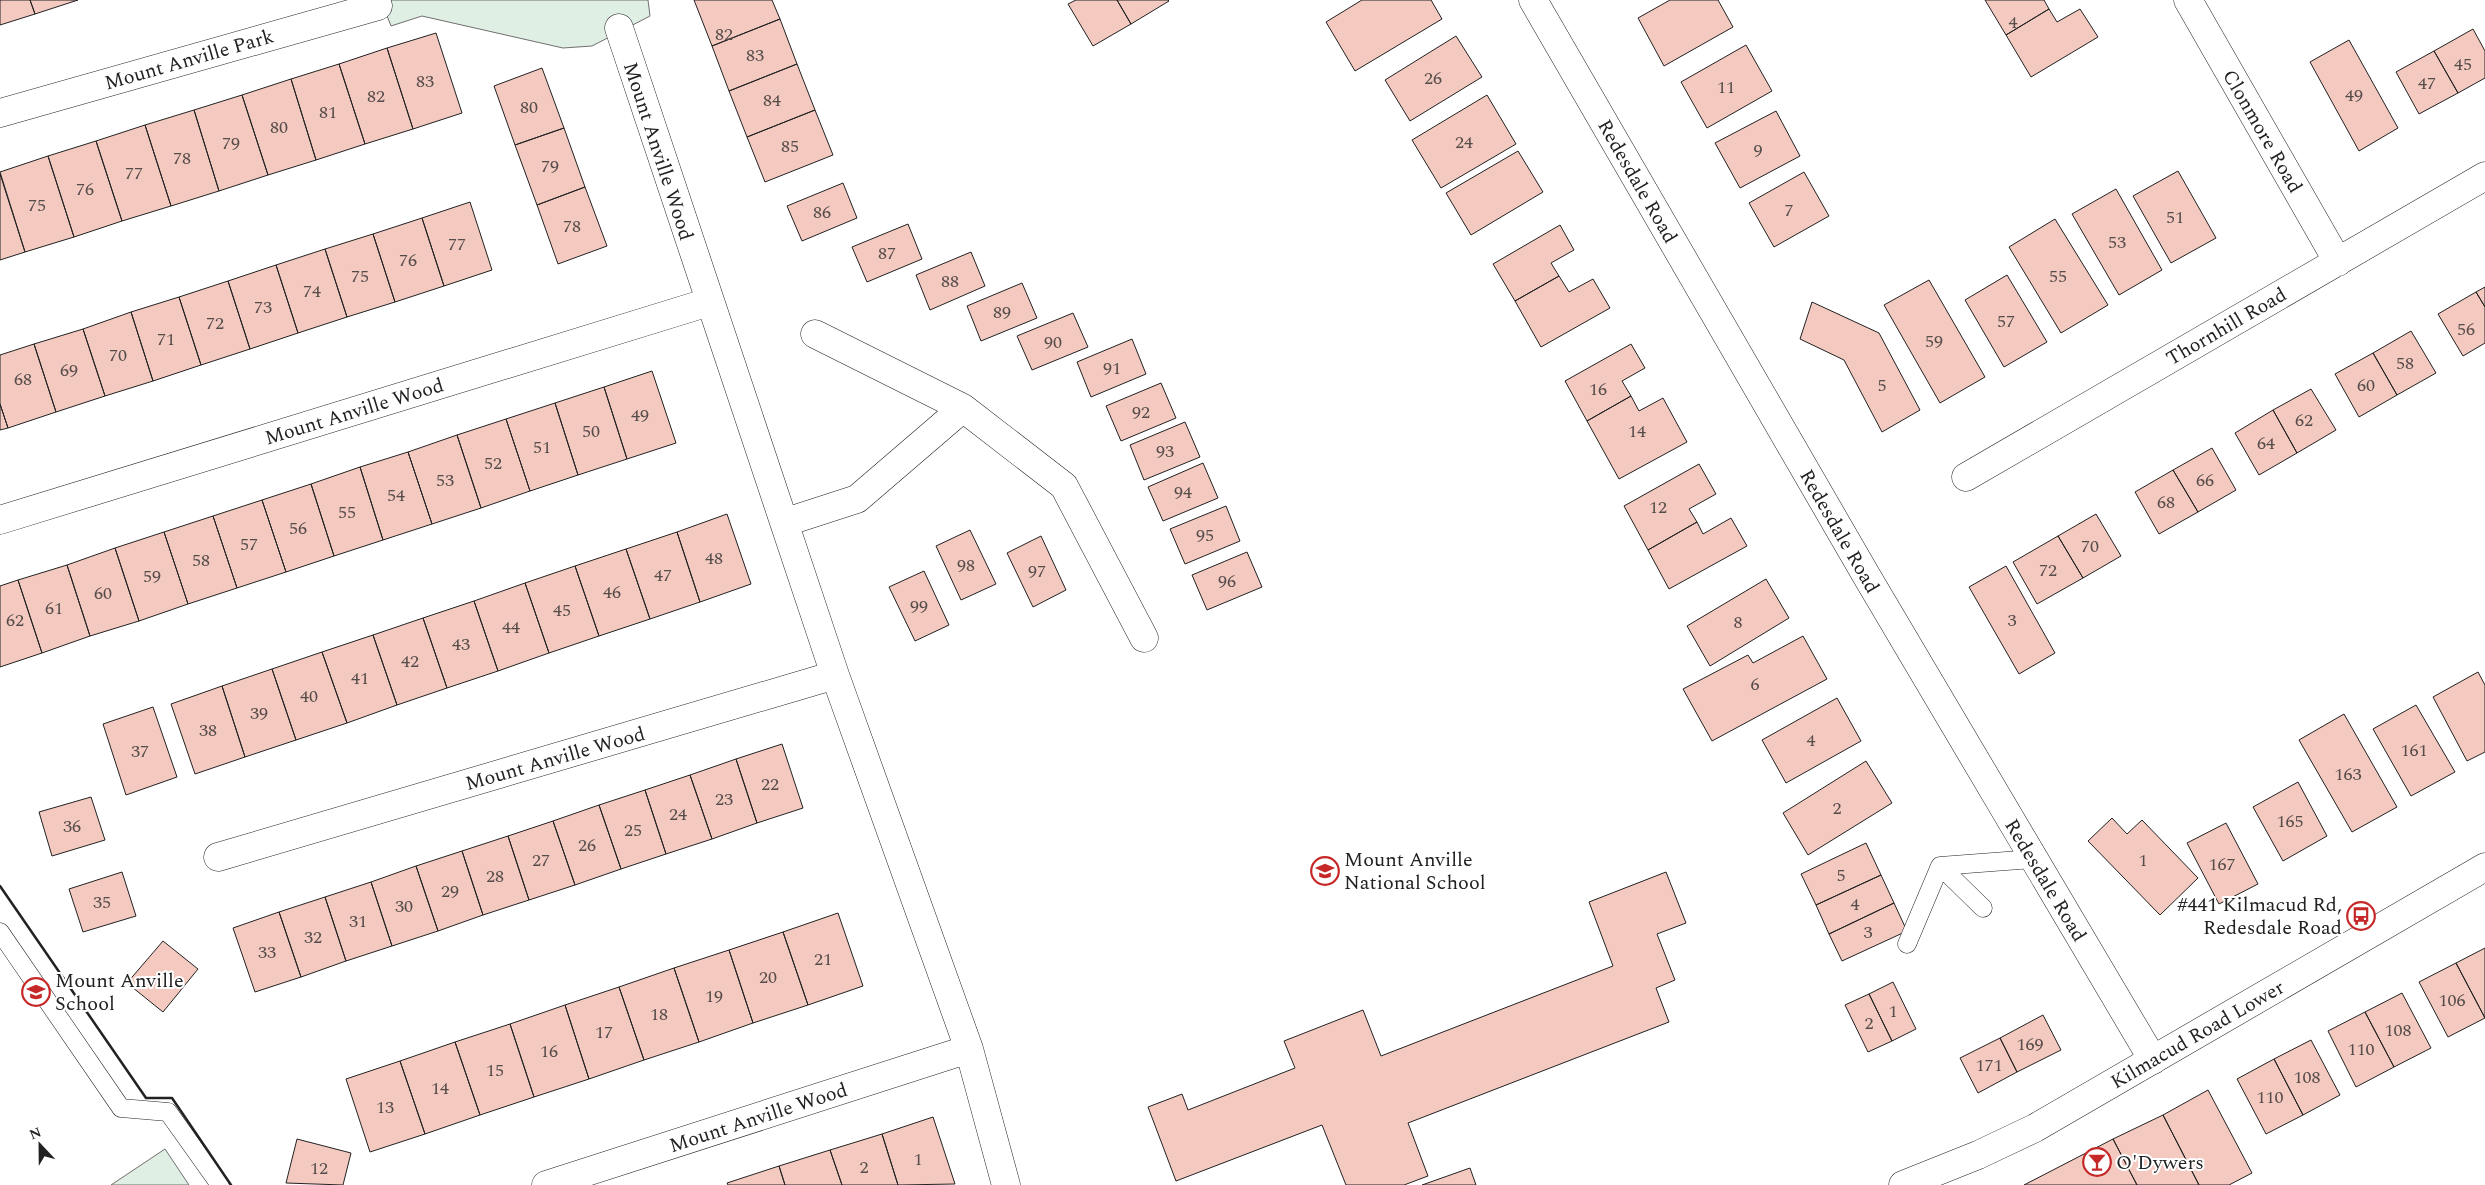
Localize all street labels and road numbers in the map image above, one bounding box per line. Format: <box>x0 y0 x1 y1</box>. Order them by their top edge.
street label: Mount Anville Park <box>101 21 277 98</box>
street label: Mount Anville Wood <box>615 58 701 244</box>
street label: Clonmore Road <box>2215 64 2310 199</box>
street label: Redesdale Road <box>1589 114 1685 249</box>
street label: Thornhill Road <box>2160 280 2293 374</box>
street label: Mount Anville Wood <box>261 370 448 453</box>
street label: Redesdale Road <box>1791 464 1887 599</box>
street label: Mount Anville Wood <box>462 719 649 799</box>
street label: Redesdale Road <box>1997 813 2094 948</box>
street label: Kilmacud Road Lower <box>2105 973 2290 1097</box>
street label: Mount Anville Wood <box>665 1075 851 1161</box>

